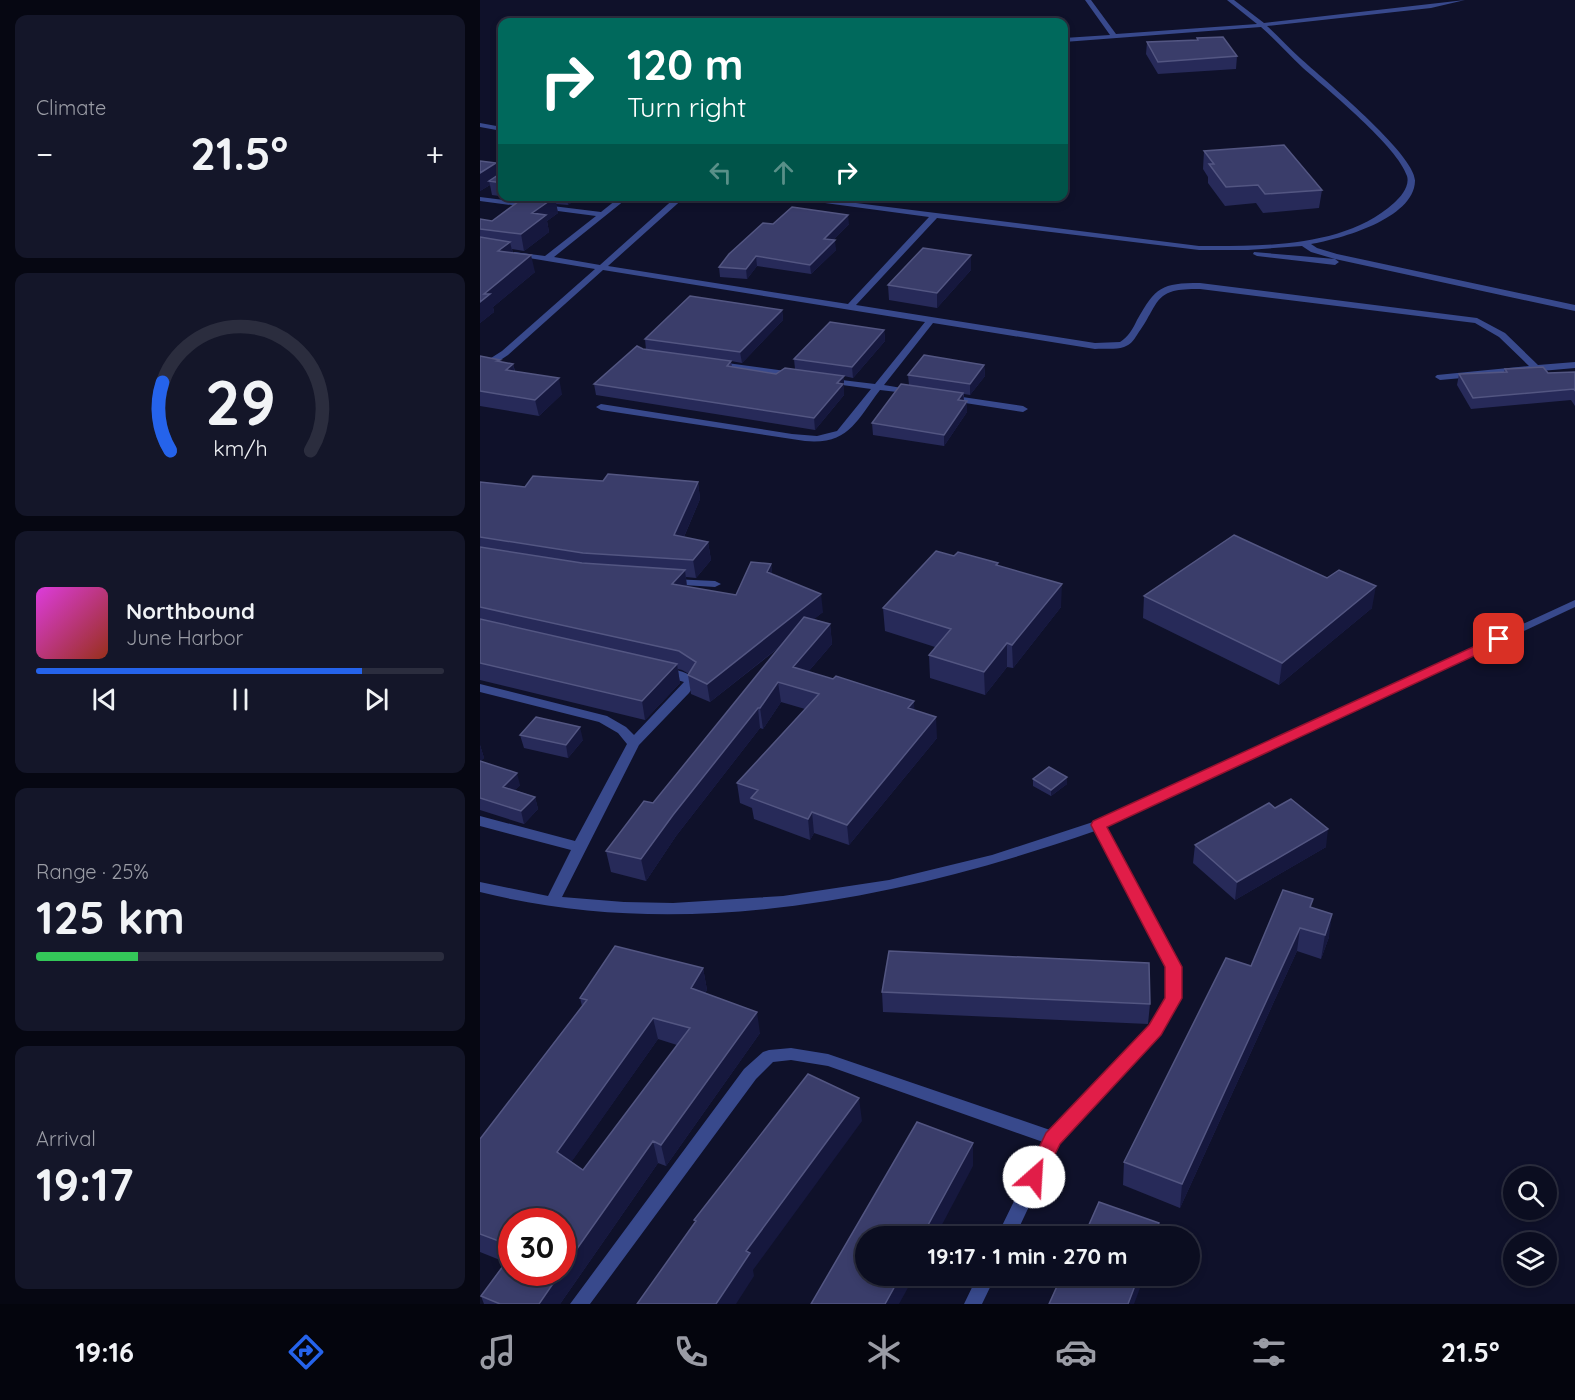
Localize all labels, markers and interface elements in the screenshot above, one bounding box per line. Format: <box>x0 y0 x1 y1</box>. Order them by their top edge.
text: 120 m <box>627 38 744 91</box>
icon: right <box>528 42 606 120</box>
text: Turn right <box>627 90 746 124</box>
text: Climate <box>36 95 106 120</box>
text: 21.5° <box>190 125 288 181</box>
text: − <box>36 133 53 174</box>
text: + <box>425 133 444 174</box>
icon: left <box>704 156 737 189</box>
icon: ahead <box>767 156 800 189</box>
icon: right <box>830 156 863 189</box>
text: 29 <box>205 363 275 441</box>
text: km/h <box>213 436 267 462</box>
text: Northbound <box>126 597 255 625</box>
pin <box>1473 613 1524 664</box>
icon: arrive <box>1482 622 1515 655</box>
text: June Harbor <box>126 625 243 650</box>
icon: previous <box>88 683 121 716</box>
icon: pause <box>224 683 257 716</box>
icon: next <box>360 683 393 716</box>
text: Range · 25% <box>36 859 149 884</box>
text: 125 km <box>36 889 185 945</box>
text: Arrival <box>36 1126 96 1151</box>
position arrow <box>1002 1145 1066 1209</box>
text: 19:17 <box>36 1156 134 1212</box>
map controls <box>1503 1166 1557 1286</box>
button: search <box>1503 1166 1557 1220</box>
speed limit sign: 30 <box>498 1208 576 1286</box>
button: layers <box>1503 1232 1557 1286</box>
text: 19:17 · 1 min · 270 m <box>928 1242 1127 1270</box>
icon: directions <box>285 1331 327 1373</box>
icon: music <box>477 1331 519 1373</box>
icon: phone <box>670 1331 712 1373</box>
icon: climate <box>863 1331 905 1373</box>
icon: car <box>1055 1331 1097 1373</box>
icon: filters <box>1248 1331 1290 1373</box>
text: 19:16 <box>75 1335 134 1369</box>
text: 21.5° <box>1441 1335 1500 1369</box>

